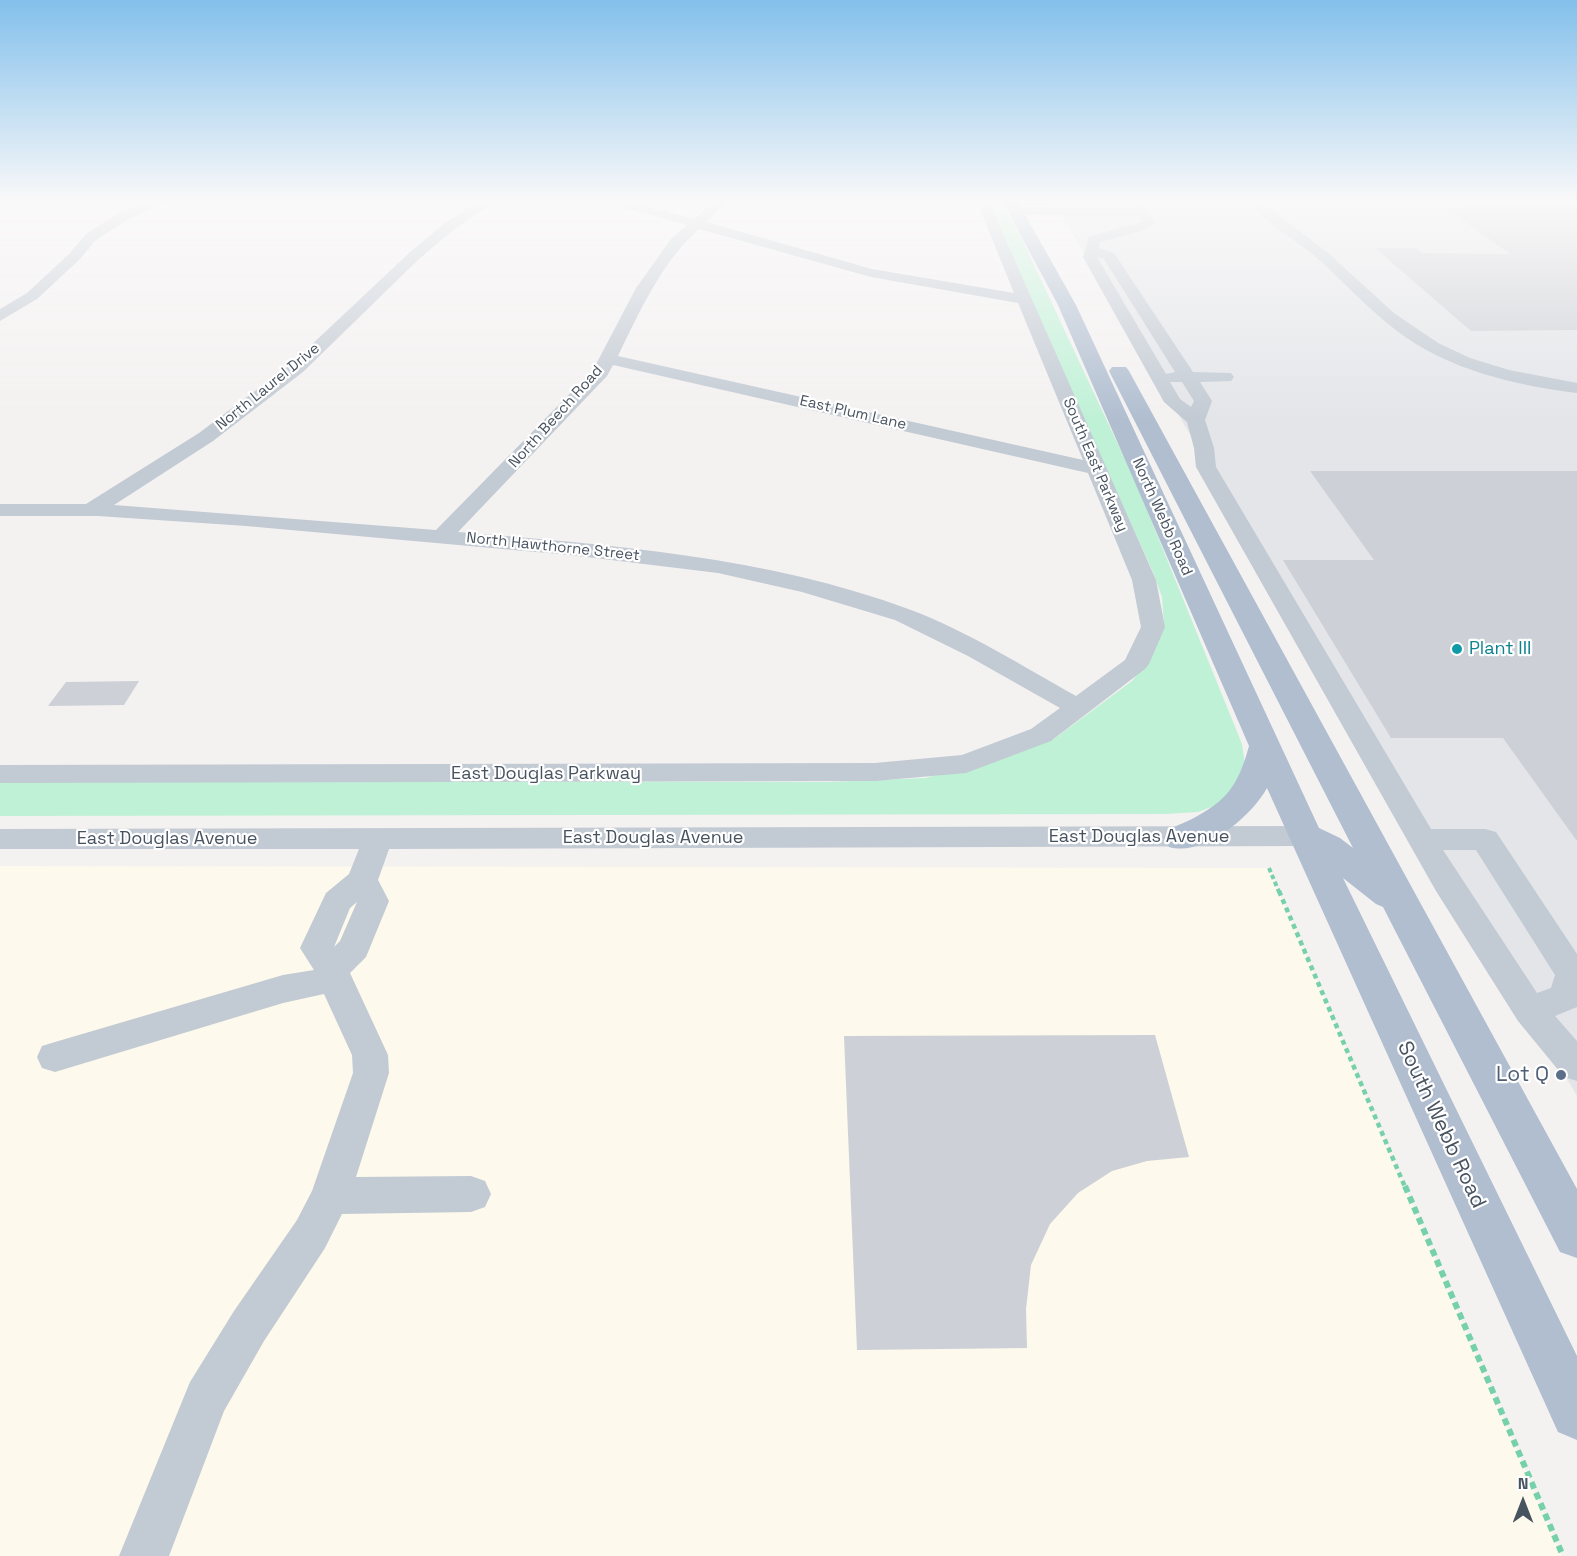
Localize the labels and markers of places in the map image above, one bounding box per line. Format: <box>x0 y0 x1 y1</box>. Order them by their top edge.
place label: Plant III <box>1469 638 1531 660</box>
marker: Plant III <box>1450 642 1464 656</box>
place label: Lot Q <box>1496 1062 1549 1088</box>
marker: Lot Q <box>1554 1068 1568 1082</box>

